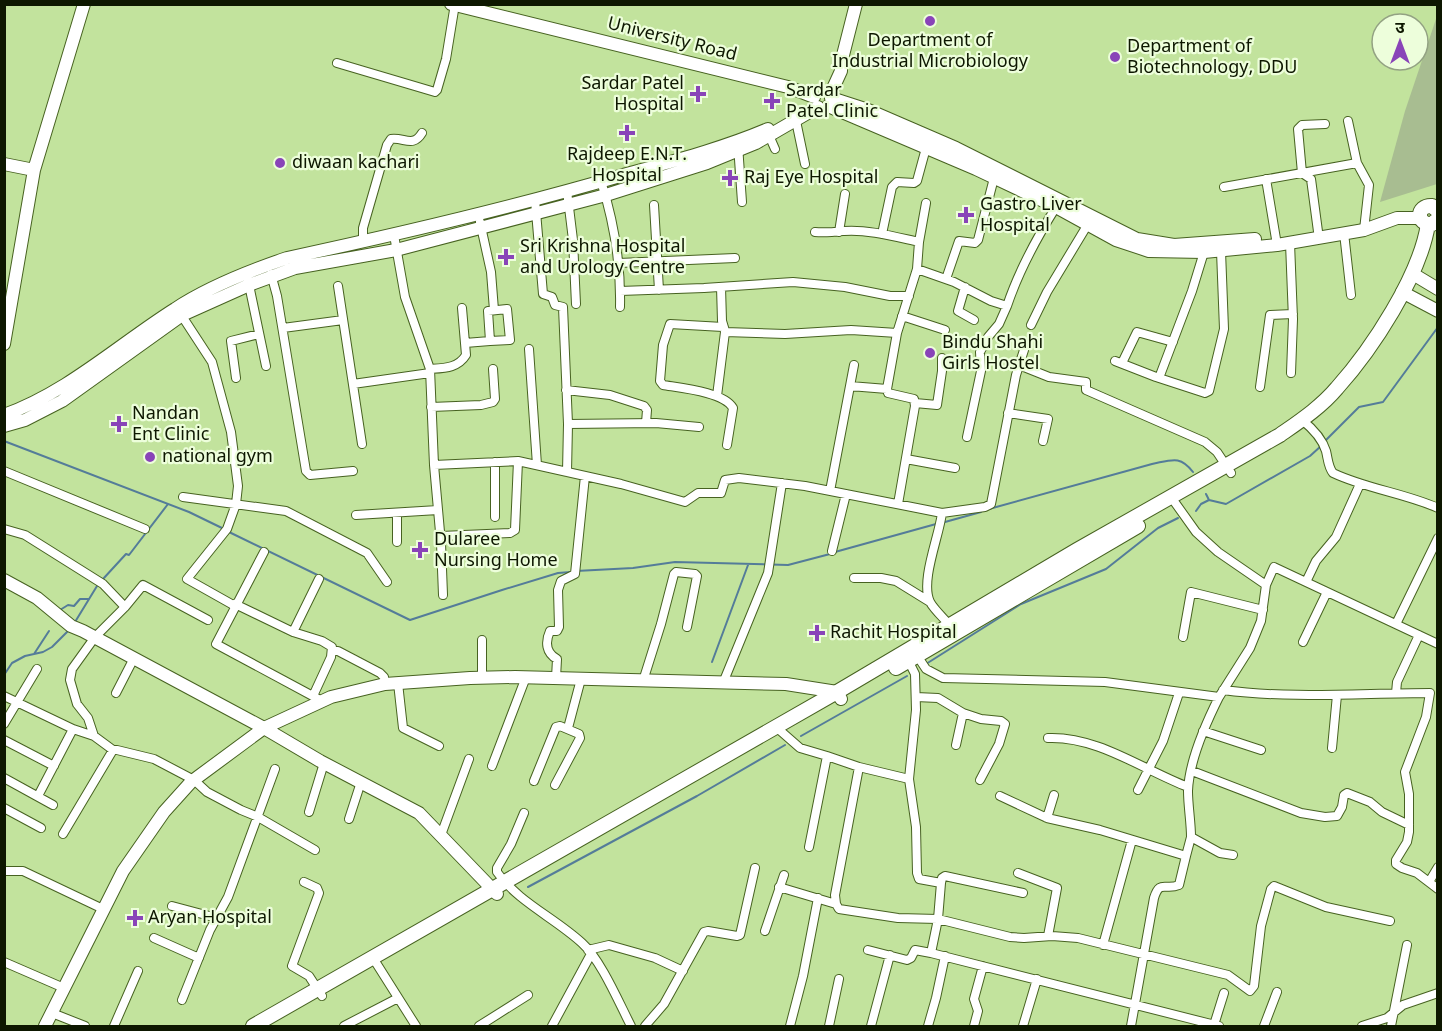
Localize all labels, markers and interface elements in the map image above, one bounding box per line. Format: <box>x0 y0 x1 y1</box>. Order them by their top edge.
north arrow <box>1370 12 1430 72</box>
street label: University Road <box>605 13 739 67</box>
marker: Department of Industrial Microbiology <box>923 14 937 28</box>
text: उ <box>1395 19 1405 40</box>
place label: Department of Industrial Microbiology <box>832 30 1029 74</box>
place label: Department of Biotechnology, DDU <box>1127 36 1297 80</box>
marker: Department of Biotechnology, DDU <box>1108 50 1122 64</box>
place label: Sardar Patel Hospital <box>581 73 684 117</box>
place label: Sardar Patel Clinic <box>786 80 878 124</box>
marker: Sardar Patel Hospital <box>689 85 707 103</box>
marker: Sardar Patel Clinic <box>763 92 781 110</box>
marker: Rajdeep E.N.T. Hospital <box>618 124 636 142</box>
place label: Rajdeep E.N.T. Hospital <box>567 144 687 188</box>
place label: diwaan kachari <box>292 152 420 175</box>
marker: diwaan kachari <box>273 156 287 170</box>
place label: Raj Eye Hospital <box>744 167 878 190</box>
marker: Raj Eye Hospital <box>721 169 739 187</box>
place label: Gastro Liver Hospital <box>980 194 1082 238</box>
marker: Gastro Liver Hospital <box>957 206 975 224</box>
place label: Sri Krishna Hospital and Urology Centre <box>520 236 685 280</box>
marker: Sri Krishna Hospital and Urology Centre <box>497 248 515 266</box>
place label: Bindu Shahi Girls Hostel <box>942 332 1043 376</box>
marker: Bindu Shahi Girls Hostel <box>923 346 937 360</box>
place label: Nandan Ent Clinic <box>132 403 210 447</box>
marker: Nandan Ent Clinic <box>110 415 128 433</box>
place label: national gym <box>162 446 273 469</box>
marker: national gym <box>143 450 157 464</box>
place label: Dularee Nursing Home <box>434 529 558 573</box>
marker: Dularee Nursing Home <box>411 541 429 559</box>
place label: Rachit Hospital <box>830 622 957 645</box>
marker: Rachit Hospital <box>808 624 826 642</box>
place label: Aryan Hospital <box>148 907 272 930</box>
marker: Aryan Hospital <box>126 909 144 927</box>

